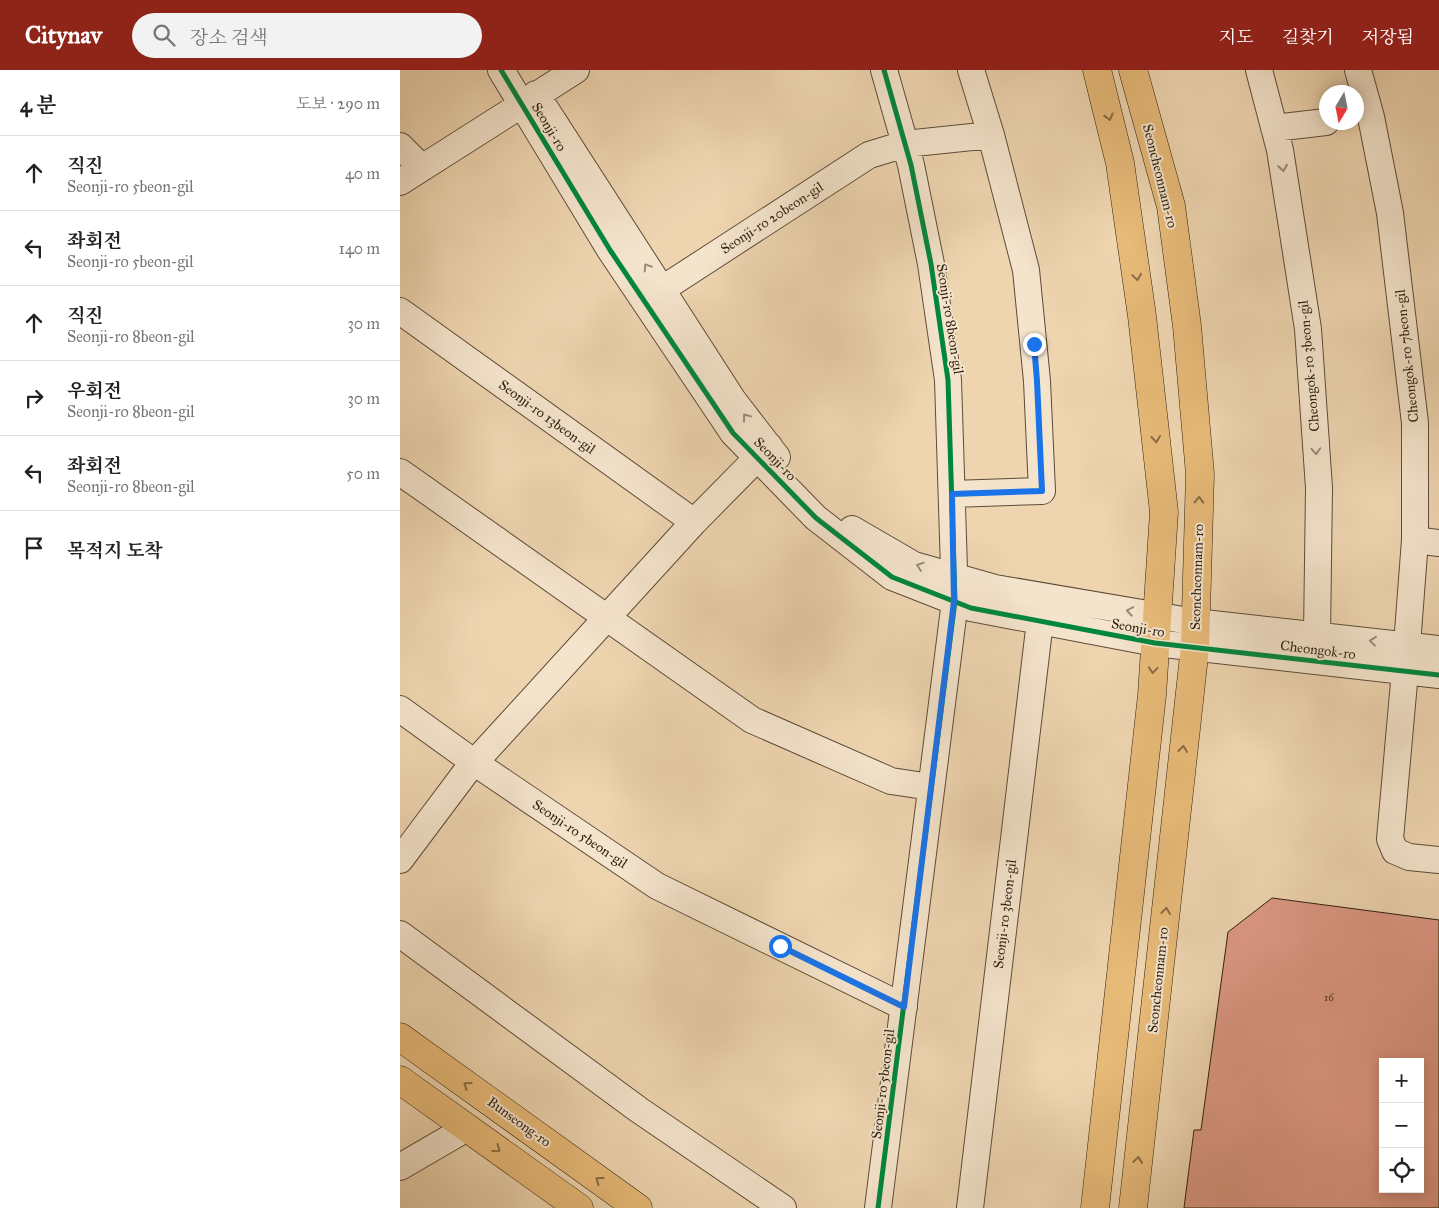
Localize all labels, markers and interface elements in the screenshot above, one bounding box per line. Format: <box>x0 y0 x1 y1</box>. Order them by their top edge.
search box <box>132 13 482 58</box>
text: Citynav <box>25 20 102 50</box>
icon: search <box>150 21 178 49</box>
text: 장소 검색 <box>190 26 268 49</box>
text: 지도 <box>1219 26 1254 48</box>
text: 길찾기 <box>1282 26 1334 48</box>
text: 저장됨 <box>1362 26 1414 48</box>
north arrow <box>1319 85 1364 130</box>
text: 4 분 <box>20 92 57 118</box>
text: 도보 · 290 m <box>296 94 380 113</box>
street label: Seonji-ro <box>528 99 570 155</box>
one-way arrow <box>1103 113 1114 122</box>
street label: Seoncheonnam-ro <box>1139 122 1181 230</box>
text: 직진 <box>67 154 104 177</box>
icon: ahead <box>20 159 48 187</box>
text: 40 m <box>345 164 380 183</box>
one-way arrow <box>1277 164 1287 173</box>
text: Seonji-ro 5beon-gil <box>67 177 194 196</box>
street label: Seonji-ro 20beon-gil <box>717 178 827 258</box>
text: 좌회전 <box>67 229 122 252</box>
icon: left <box>20 234 48 262</box>
text: 140 m <box>339 239 380 258</box>
text: Seonji-ro 5beon-gil <box>67 252 194 271</box>
street label: Seonji-ro 8beon-gil <box>933 262 967 376</box>
one-way arrow <box>644 263 654 272</box>
one-way arrow <box>1131 273 1141 282</box>
street label: Cheongok-ro 7beon-gil <box>1392 288 1422 423</box>
street label: Cheongok-ro 3beon-gil <box>1295 299 1323 432</box>
text: 직진 <box>67 304 104 327</box>
icon: ahead <box>20 309 48 337</box>
text: 30 m <box>347 314 380 333</box>
text: Seonji-ro 8beon-gil <box>67 327 195 346</box>
route end <box>1023 333 1046 356</box>
street label: Seonji-ro 13beon-gil <box>495 376 599 458</box>
text: 우회전 <box>67 379 122 402</box>
icon: right <box>20 384 48 412</box>
text: 30 m <box>347 389 380 408</box>
text: Seonji-ro 8beon-gil <box>67 402 195 421</box>
one-way arrow <box>743 413 752 423</box>
street label: Seonji-ro <box>750 434 800 484</box>
one-way arrow <box>1150 435 1161 443</box>
one-way arrow <box>1311 447 1322 455</box>
text: 좌회전 <box>67 454 122 477</box>
icon: left <box>20 459 48 487</box>
text: 50 m <box>346 464 380 483</box>
text: Seonji-ro 8beon-gil <box>67 477 195 496</box>
one-way arrow <box>1194 496 1204 504</box>
street label: Seoncheonnam-ro <box>1187 524 1207 630</box>
icon: arrive <box>20 534 48 562</box>
text: 목적지 도착 <box>67 539 163 562</box>
one-way arrow <box>916 562 925 572</box>
one-way arrow <box>1126 607 1134 617</box>
street label: Seonji-ro <box>1110 615 1166 641</box>
one-way arrow <box>1369 636 1377 647</box>
street label: Cheongok-ro <box>1279 637 1357 663</box>
one-way arrow <box>1148 667 1159 675</box>
one-way arrow <box>1177 745 1188 753</box>
street label: Seonji-ro 5beon-gil <box>529 796 631 872</box>
street label: Seonji-ro 3beon-gil <box>990 858 1020 970</box>
one-way arrow <box>1160 907 1171 915</box>
street label: Seoncheonnam-ro <box>1144 926 1172 1034</box>
route start <box>769 935 792 958</box>
house number: 16 <box>1324 991 1334 1004</box>
street label: Seonji-ro 5beon-gil <box>868 1028 898 1140</box>
map controls <box>1379 1058 1424 1193</box>
button: + <box>1379 1058 1424 1103</box>
one-way arrow <box>463 1082 473 1091</box>
street label: Bunseong-ro <box>484 1093 554 1151</box>
button: − <box>1379 1103 1424 1148</box>
one-way arrow <box>491 1143 501 1152</box>
button: locate <box>1379 1148 1424 1193</box>
one-way arrow <box>1132 1155 1143 1163</box>
one-way arrow <box>596 1177 605 1185</box>

